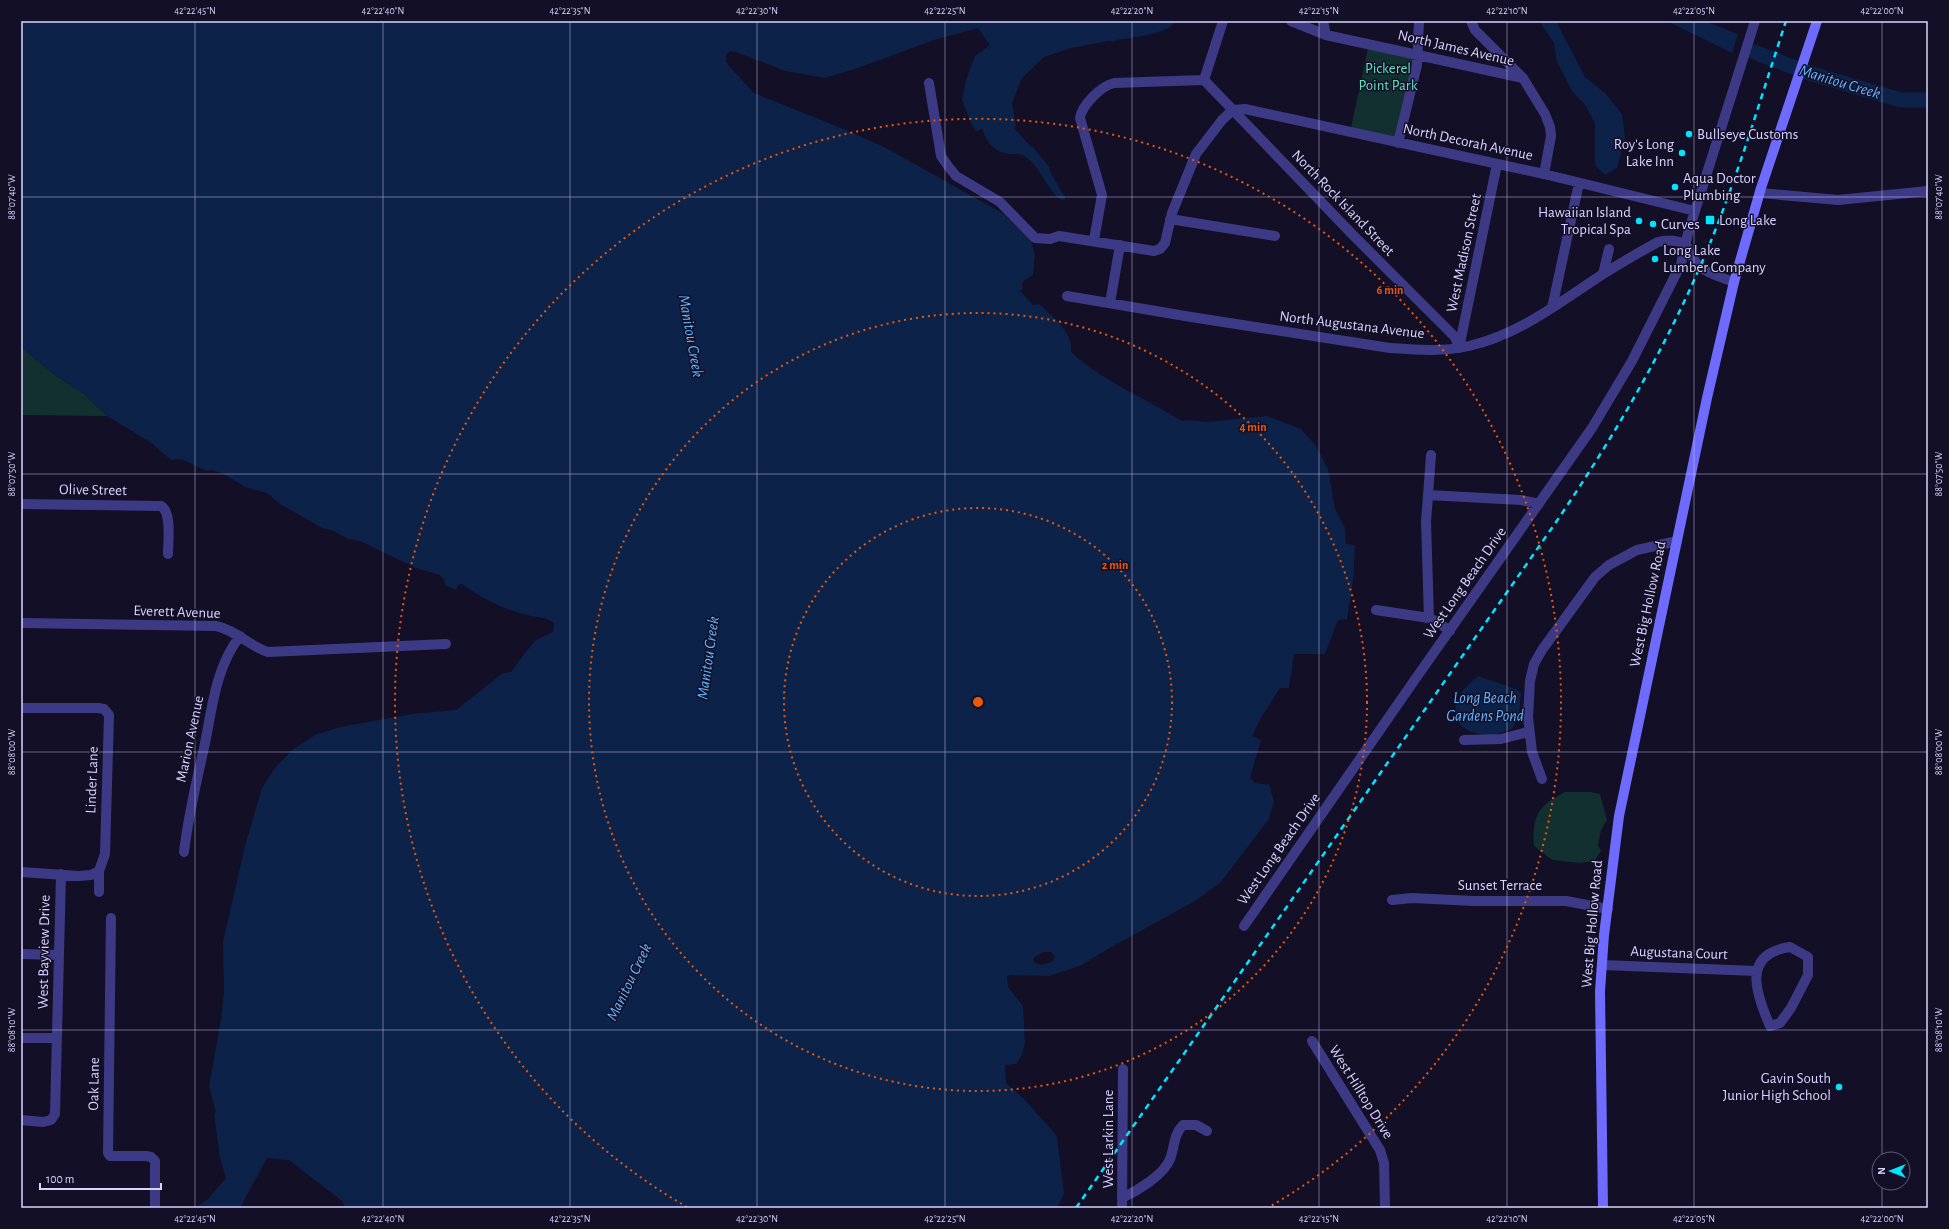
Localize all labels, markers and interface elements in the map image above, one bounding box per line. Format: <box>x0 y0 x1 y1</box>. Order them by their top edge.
text: 42°22'45"N <box>174 6 216 16</box>
text: 42°22'40"N <box>362 6 404 16</box>
text: 42°22'35"N <box>550 6 590 16</box>
text: 42°22'30"N <box>736 6 778 16</box>
text: 42°22'25"N <box>924 6 966 16</box>
text: 42°22'20"N <box>1111 6 1153 16</box>
text: 42°22'15"N <box>1299 6 1339 16</box>
text: 42°22'10"N <box>1486 6 1528 16</box>
text: 42°22'05"N <box>1673 6 1715 16</box>
text: 42°22'00"N <box>1860 6 1904 16</box>
street label: North James Avenue <box>1396 27 1516 69</box>
park label: Pickerel Point Park <box>1358 61 1418 93</box>
water label: Manitou Creek <box>1798 62 1882 102</box>
street label: North Decorah Avenue <box>1402 121 1534 163</box>
place label: Bullseye Customs <box>1697 127 1798 142</box>
marker: Bullseye Customs <box>1684 129 1694 139</box>
place label: Roy's Long Lake Inn <box>1614 137 1675 169</box>
street label: North Rock Island Street <box>1289 147 1397 259</box>
marker: Roy's Long Lake Inn <box>1677 148 1687 158</box>
place label: Aqua Doctor Plumbing <box>1683 171 1756 203</box>
text: 88°07'40"W <box>7 174 17 220</box>
text: 88°07'40"W <box>1934 174 1944 220</box>
marker: Aqua Doctor Plumbing <box>1670 182 1680 192</box>
street label: West Madison Street <box>1444 192 1484 314</box>
place label: Hawaiian Island Tropical Spa <box>1538 205 1631 237</box>
place label: Long Lake <box>1719 213 1777 228</box>
marker: Long Lake <box>1704 214 1716 226</box>
marker: Hawaiian Island Tropical Spa <box>1634 216 1644 226</box>
place label: Curves <box>1661 217 1700 232</box>
marker: Curves <box>1648 219 1658 229</box>
place label: Long Lake Lumber Company <box>1663 243 1766 275</box>
marker: Long Lake Lumber Company <box>1650 254 1660 264</box>
text: 6 min <box>1377 284 1403 296</box>
water label: Manitou Creek <box>676 293 706 379</box>
street label: North Augustana Avenue <box>1279 309 1425 341</box>
text: 4 min <box>1239 421 1267 433</box>
text: 88°07'50"W <box>7 452 17 496</box>
text: 88°07'50"W <box>1934 452 1944 496</box>
street label: Olive Street <box>59 482 127 498</box>
street label: West Long Beach Drive <box>1421 524 1509 641</box>
street label: West Big Hollow Road <box>1627 540 1669 668</box>
text: 2 min <box>1102 559 1128 571</box>
street label: Everett Avenue <box>133 603 221 621</box>
water label: Manitou Creek <box>694 615 722 701</box>
water label: Long Beach Gardens Pond <box>1446 690 1524 724</box>
street label: Marion Avenue <box>174 694 207 784</box>
centre of rings <box>971 695 985 709</box>
text: 88°08'00"W <box>7 729 17 775</box>
text: 88°08'00"W <box>1934 729 1944 775</box>
street label: Linder Lane <box>83 746 101 814</box>
street label: West Long Beach Drive <box>1235 790 1323 907</box>
street label: West Big Hollow Road <box>1579 859 1605 989</box>
street label: Sunset Terrace <box>1458 878 1542 893</box>
street label: West Bayview Drive <box>36 895 52 1009</box>
water label: Manitou Creek <box>603 941 655 1023</box>
street label: Augustana Court <box>1630 944 1728 962</box>
text: 88°08'10"W <box>7 1008 17 1052</box>
text: 88°08'10"W <box>1934 1008 1944 1052</box>
street label: West Hilltop Drive <box>1326 1043 1396 1141</box>
street label: Oak Lane <box>86 1057 102 1111</box>
place label: Gavin South Junior High School <box>1723 1071 1831 1103</box>
marker: Gavin South Junior High School <box>1834 1082 1844 1092</box>
street label: West Larkin Lane <box>1101 1090 1116 1188</box>
north arrow <box>1871 1151 1911 1191</box>
scale bar <box>40 1165 161 1191</box>
text: N <box>1876 1167 1887 1175</box>
text: 100 m <box>46 1173 74 1185</box>
text: 42°22'45"N <box>174 1214 216 1224</box>
text: 42°22'40"N <box>362 1214 404 1224</box>
text: 42°22'35"N <box>550 1214 590 1224</box>
text: 42°22'30"N <box>736 1214 778 1224</box>
text: 42°22'25"N <box>924 1214 966 1224</box>
text: 42°22'20"N <box>1111 1214 1153 1224</box>
text: 42°22'15"N <box>1299 1214 1339 1224</box>
text: 42°22'10"N <box>1486 1214 1528 1224</box>
text: 42°22'05"N <box>1673 1214 1715 1224</box>
text: 42°22'00"N <box>1860 1214 1904 1224</box>

